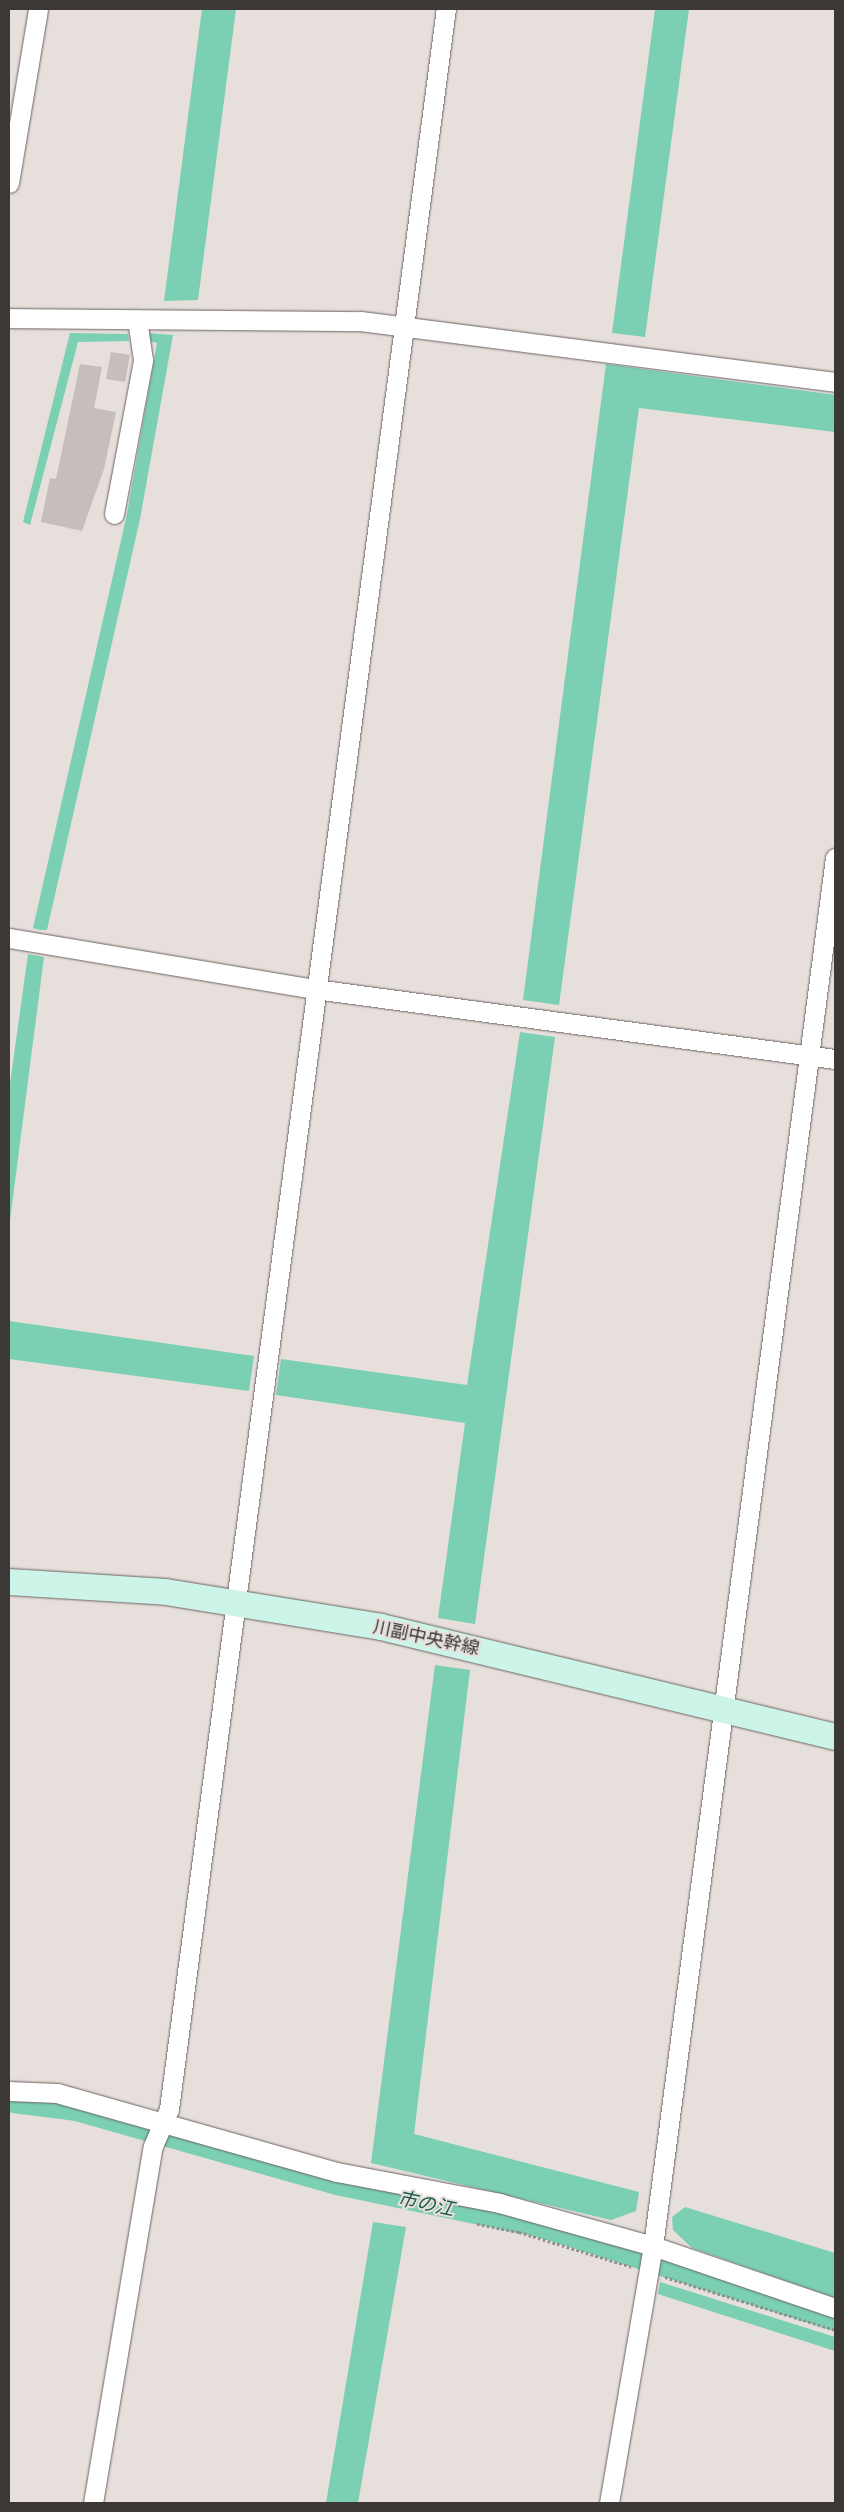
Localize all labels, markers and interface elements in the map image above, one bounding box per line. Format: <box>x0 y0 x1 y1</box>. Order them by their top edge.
street label: 川副中央幹線 <box>371 1616 481 1660</box>
water label: 市の江 <box>396 2187 456 2221</box>

